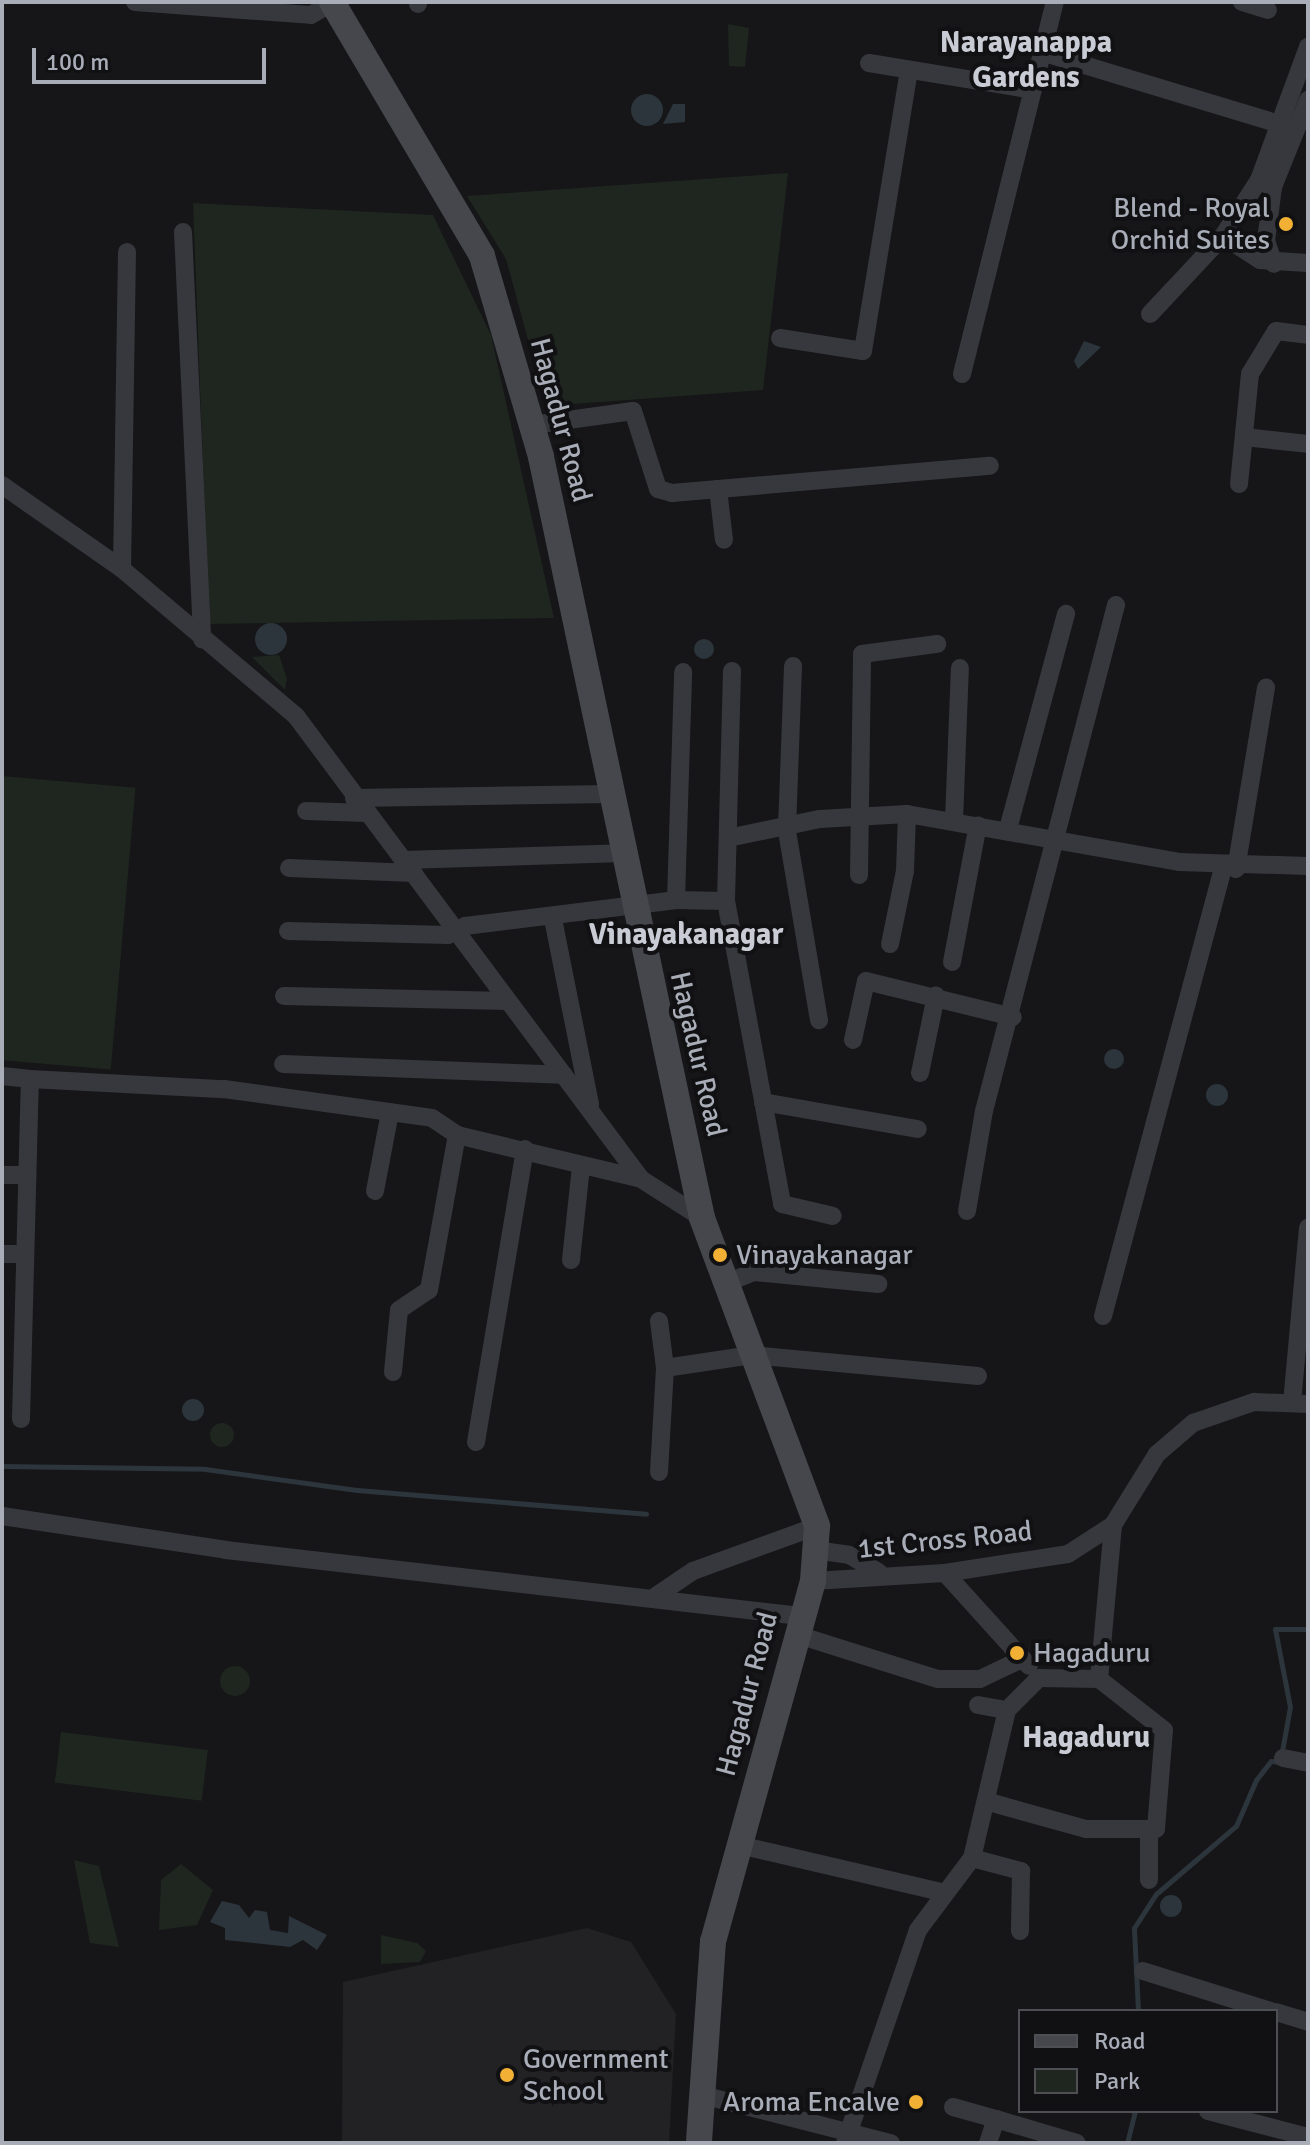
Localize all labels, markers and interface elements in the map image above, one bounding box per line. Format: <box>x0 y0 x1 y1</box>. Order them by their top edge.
district label: Narayanappa Gardens <box>940 25 1112 96</box>
scale bar <box>36 32 270 82</box>
text: 100 m <box>46 47 109 77</box>
place label: Blend - Royal Orchid Suites <box>1111 191 1270 257</box>
marker: Blend - Royal Orchid Suites <box>1277 215 1295 233</box>
street label: Hagadur Road <box>523 334 599 506</box>
district label: Vinayakanagar <box>589 917 783 953</box>
street label: Hagadur Road <box>663 968 733 1140</box>
place label: Vinayakanagar <box>736 1238 913 1272</box>
marker: Vinayakanagar <box>711 1246 729 1264</box>
street label: 1st Cross Road <box>856 1514 1034 1566</box>
street label: Hagadur Road <box>709 1608 785 1780</box>
place label: Hagaduru <box>1033 1636 1151 1670</box>
marker: Hagaduru <box>1008 1644 1026 1662</box>
district label: Hagaduru <box>1022 1720 1150 1756</box>
legend <box>1018 2009 1278 2113</box>
text: Road <box>1094 2026 1145 2056</box>
place label: Government School <box>523 2042 669 2108</box>
marker: Government School <box>498 2066 516 2084</box>
text: Park <box>1094 2066 1140 2096</box>
place label: Aroma Encalve <box>723 2085 900 2119</box>
marker: Aroma Encalve <box>907 2093 925 2111</box>

